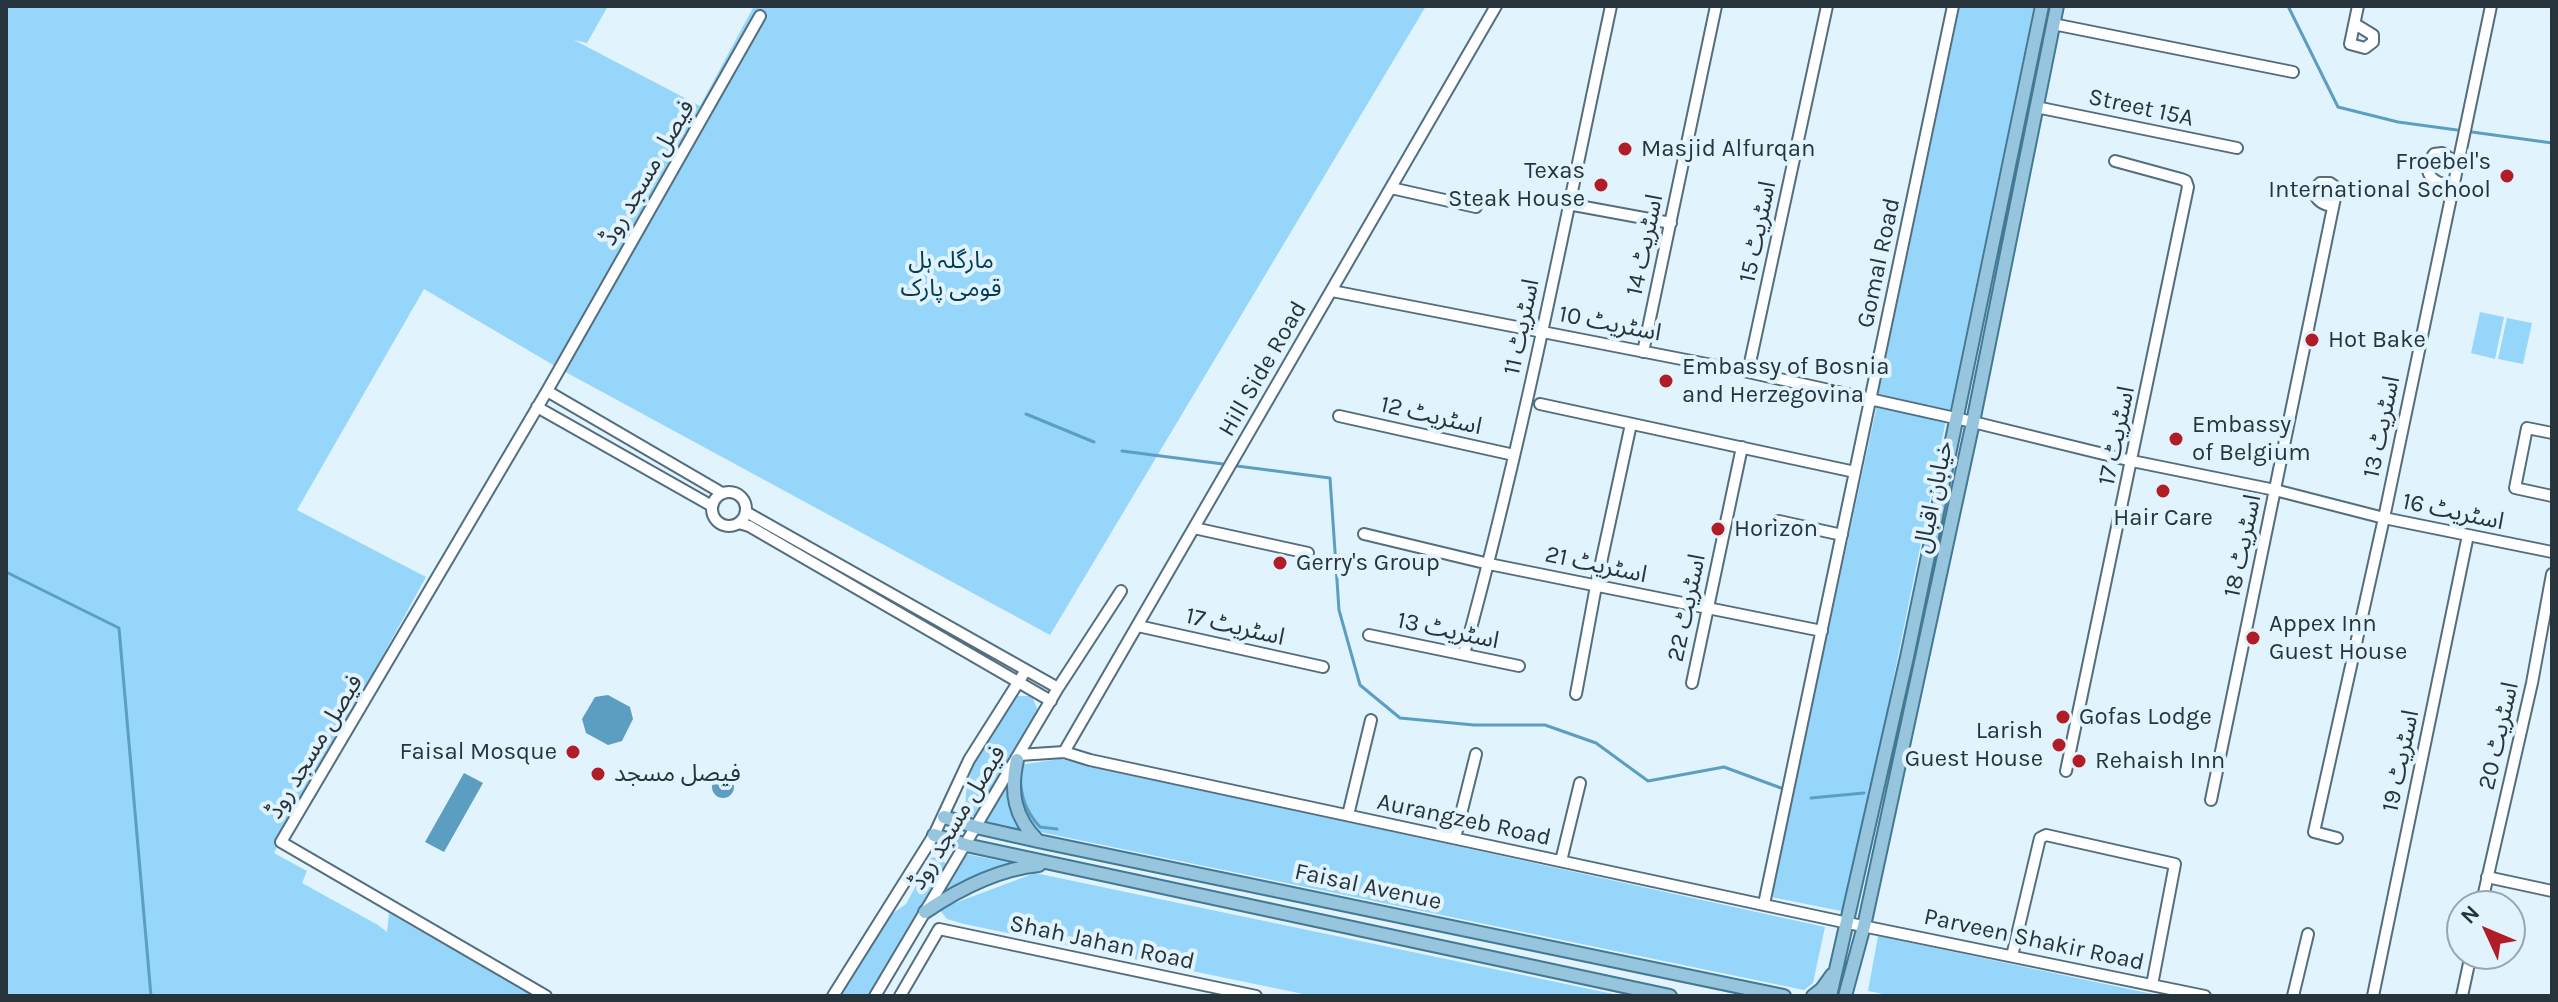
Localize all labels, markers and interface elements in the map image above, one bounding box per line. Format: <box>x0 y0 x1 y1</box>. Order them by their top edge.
street label: Street 15A <box>2086 83 2196 133</box>
street label: فیصل مسجد روڈ <box>595 95 701 251</box>
place label: Masjid Alfurqan <box>1641 135 1815 163</box>
marker: Masjid Alfurqan <box>1616 140 1634 158</box>
place label: Froebel's International School <box>2268 148 2491 204</box>
place label: Texas Steak House <box>1448 157 1585 213</box>
marker: Froebel's International School <box>2498 167 2516 185</box>
marker: Texas Steak House <box>1592 176 1610 194</box>
street label: اسٹریٹ 15 <box>1733 179 1783 285</box>
street label: اسٹریٹ 14 <box>1620 192 1670 298</box>
street label: Gomal Road <box>1851 195 1907 331</box>
park label: مارگلہ ہل قومی پارک <box>900 247 1002 303</box>
street label: اسٹریٹ 11 <box>1498 276 1546 378</box>
street label: Hill Side Road <box>1213 296 1313 442</box>
street label: اسٹریٹ 10 <box>1556 300 1664 348</box>
place label: Hot Bake <box>2328 326 2426 354</box>
marker: Hot Bake <box>2303 331 2321 349</box>
place label: Embassy of Bosnia and Herzegovina <box>1682 353 1890 409</box>
marker: Embassy of Bosnia and Herzegovina <box>1657 372 1675 390</box>
street label: اسٹریٹ 13 <box>2357 373 2407 481</box>
street label: اسٹریٹ 17 <box>2092 384 2142 488</box>
street label: اسٹریٹ 12 <box>1377 390 1485 442</box>
place label: Embassy of Belgium <box>2192 411 2311 467</box>
marker: Embassy of Belgium <box>2167 430 2185 448</box>
street label: خیابان اقبال <box>1908 438 1960 556</box>
marker: Hair Care <box>2154 482 2172 500</box>
street label: اسٹریٹ 16 <box>2400 487 2506 537</box>
street label: اسٹریٹ 18 <box>2218 492 2268 600</box>
place label: Hair Care <box>2113 504 2213 532</box>
place label: Horizon <box>1734 515 1818 543</box>
marker: Horizon <box>1709 520 1727 538</box>
street label: اسٹریٹ 21 <box>1543 540 1649 590</box>
place label: Gerry's Group <box>1296 549 1440 577</box>
street label: اسٹریٹ 22 <box>1662 552 1712 664</box>
marker: Gerry's Group <box>1271 554 1289 572</box>
street label: اسٹریٹ 17 <box>1183 602 1287 652</box>
street label: اسٹریٹ 13 <box>1394 606 1502 656</box>
place label: Appex Inn Guest House <box>2269 610 2407 666</box>
marker: Appex Inn Guest House <box>2244 629 2262 647</box>
street label: فیصل مسجد روڈ <box>261 670 369 824</box>
street label: اسٹریٹ 20 <box>2473 679 2525 793</box>
place label: Gofas Lodge <box>2079 703 2212 731</box>
marker: Gofas Lodge <box>2054 708 2072 726</box>
street label: اسٹریٹ 19 <box>2376 708 2426 814</box>
place label: Larish Guest House <box>1905 717 2043 773</box>
marker: Larish Guest House <box>2050 736 2068 754</box>
place label: Faisal Mosque <box>399 738 557 766</box>
street label: فیصل مسجد روڈ <box>904 741 1012 895</box>
marker: Faisal Mosque <box>564 743 582 761</box>
place label: Rehaish Inn <box>2095 747 2225 775</box>
marker: Rehaish Inn <box>2070 752 2088 770</box>
place label: فیصل مسجد <box>614 760 741 788</box>
marker: فیصل مسجد <box>589 765 607 783</box>
street label: Aurangzeb Road <box>1374 788 1554 852</box>
street label: Faisal Avenue <box>1292 857 1444 917</box>
north arrow <box>2446 890 2526 970</box>
text: N <box>2455 900 2485 929</box>
street label: Parveen Shakir Road <box>1921 903 2147 977</box>
street label: Shah Jahan Road <box>1007 909 1197 977</box>

